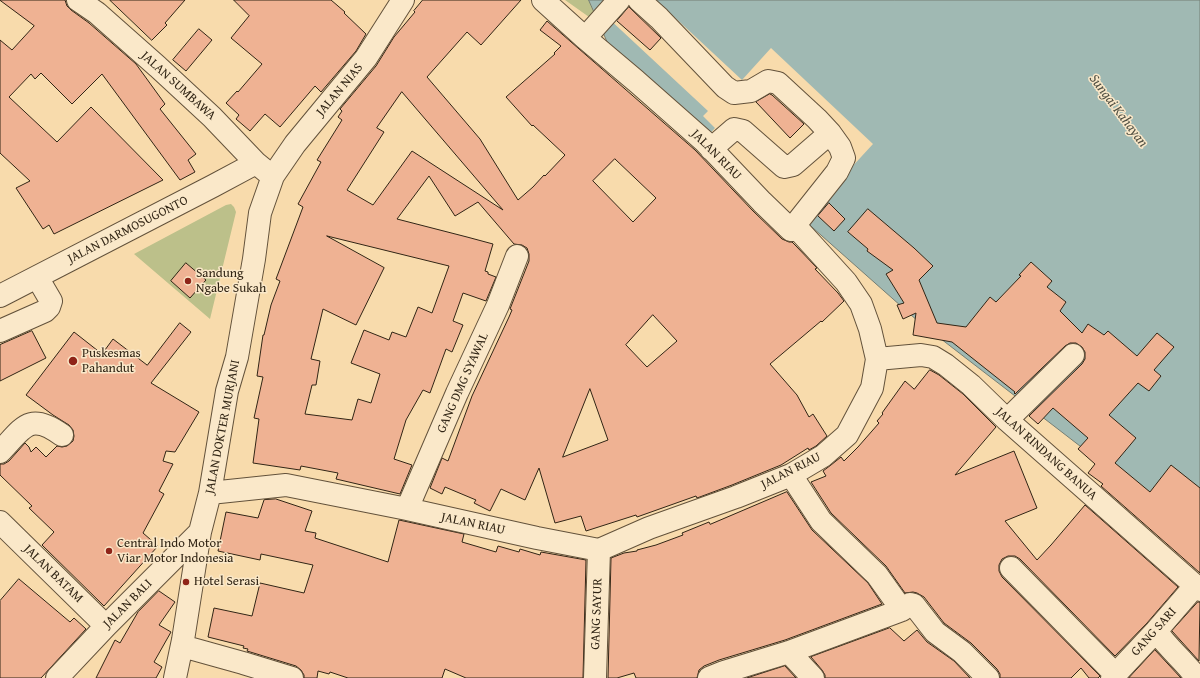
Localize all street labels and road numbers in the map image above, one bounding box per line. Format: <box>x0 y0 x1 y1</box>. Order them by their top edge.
street label: JALAN SUMBAWA <box>137 48 219 124</box>
street label: JALAN NIAS <box>313 60 367 120</box>
street label: JALAN RIAU <box>688 127 744 183</box>
street label: JALAN DARMOSUGONTO <box>65 193 191 267</box>
street label: GANG DMG SYAWAL <box>434 330 492 436</box>
street label: JALAN DOKTER MURJANI <box>202 359 244 495</box>
street label: JALAN RINDANG BANUA <box>992 404 1100 504</box>
street label: JALAN RIAU <box>759 449 823 493</box>
street label: JALAN RIAU <box>440 510 506 538</box>
street label: JALAN BATAM <box>20 542 86 606</box>
street label: JALAN BALI <box>100 576 156 632</box>
street label: GANG SAYUR <box>588 578 606 650</box>
street label: GANG SARI <box>1128 604 1180 660</box>

